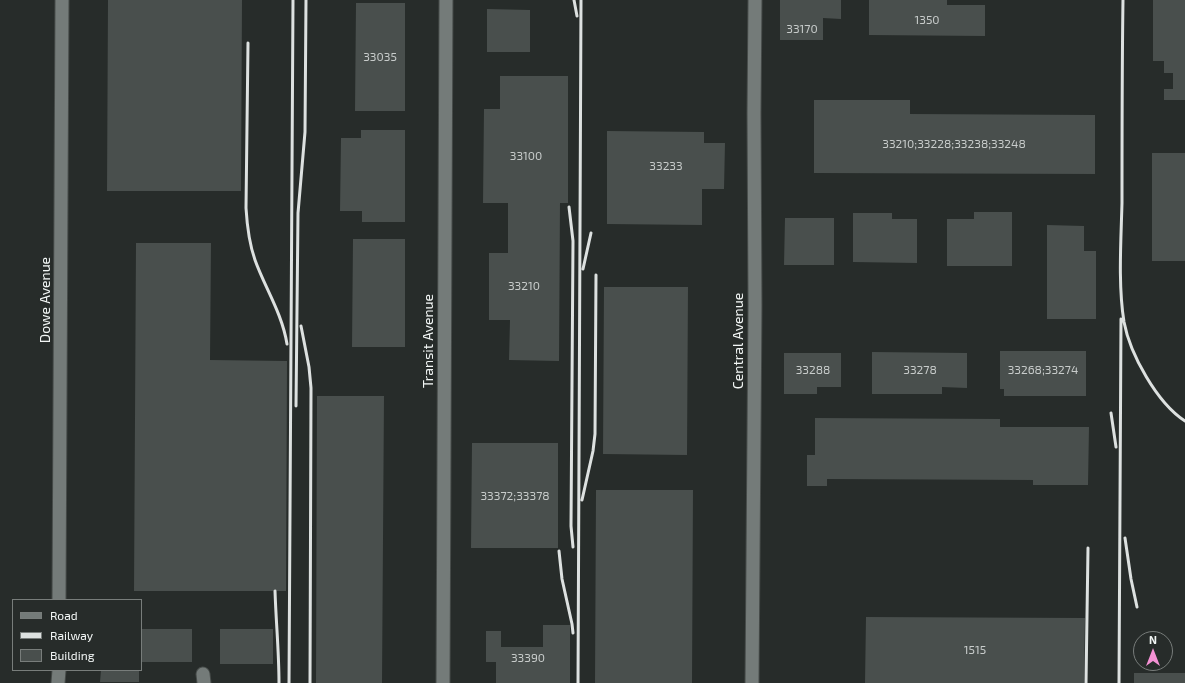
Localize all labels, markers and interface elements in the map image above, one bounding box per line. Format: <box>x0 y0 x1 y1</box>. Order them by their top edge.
house number: 1350 <box>914 13 940 27</box>
house number: 33170 <box>786 22 818 36</box>
house number: 33035 <box>363 50 397 64</box>
house number: 33210;33228;33238;33248 <box>882 137 1026 151</box>
house number: 33100 <box>510 149 542 163</box>
house number: 33233 <box>649 159 683 173</box>
street label: Dowe Avenue <box>37 257 53 343</box>
house number: 33210 <box>508 279 540 293</box>
street label: Central Avenue <box>730 293 746 389</box>
street label: Transit Avenue <box>420 294 436 388</box>
house number: 33288 <box>796 363 830 377</box>
house number: 33278 <box>903 363 937 377</box>
house number: 33268;33274 <box>1008 363 1078 377</box>
house number: 33372;33378 <box>480 489 550 503</box>
legend <box>12 599 142 671</box>
text: Road <box>50 608 78 622</box>
text: Railway <box>50 628 93 642</box>
north arrow <box>1133 631 1173 671</box>
text: N <box>1149 633 1157 646</box>
house number: 1515 <box>964 643 986 657</box>
text: Building <box>50 648 94 662</box>
house number: 33390 <box>511 651 545 665</box>

